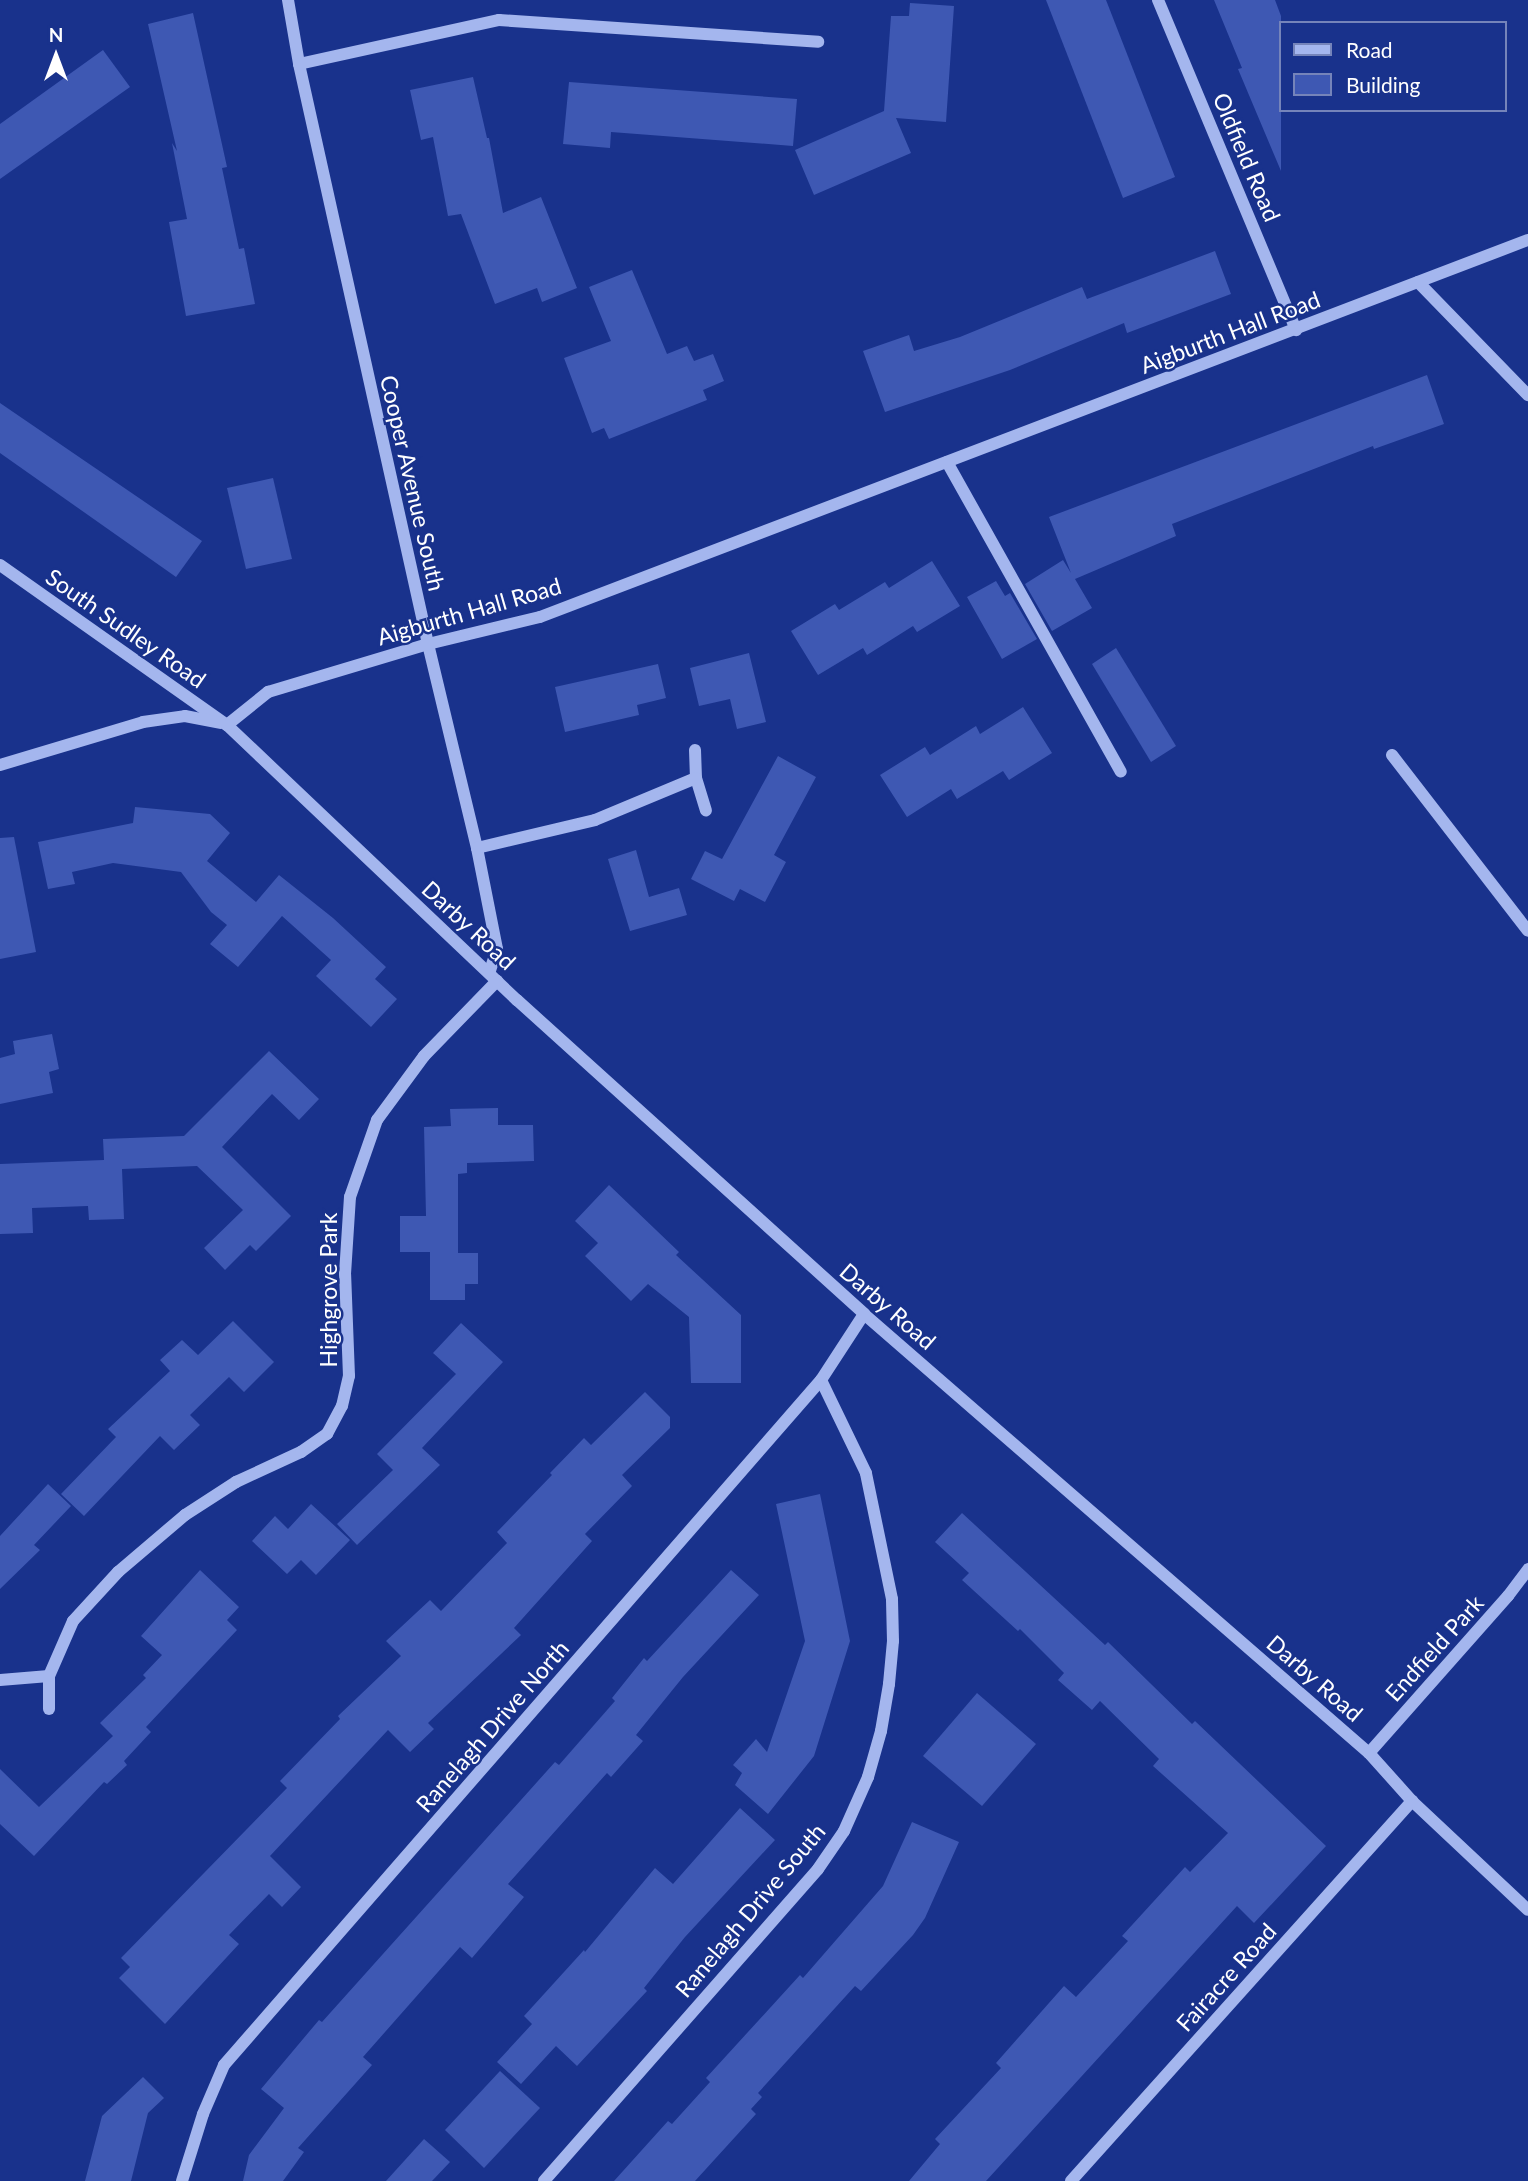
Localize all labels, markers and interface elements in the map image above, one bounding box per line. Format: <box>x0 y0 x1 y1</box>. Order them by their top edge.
north arrow <box>21 21 91 91</box>
legend <box>1280 21 1507 112</box>
text: N <box>49 23 63 46</box>
text: Road <box>1346 37 1393 62</box>
text: Building <box>1346 72 1421 97</box>
street label: Oldfield Road <box>1208 89 1286 225</box>
street label: Aigburth Hall Road <box>1136 285 1324 379</box>
street label: Cooper Avenue South <box>375 372 451 594</box>
street label: South Sudley Road <box>41 562 211 694</box>
street label: Aigburth Hall Road <box>374 571 564 651</box>
street label: Darby Road <box>416 875 522 975</box>
street label: Highgrove Park <box>314 1213 342 1367</box>
street label: Darby Road <box>834 1257 942 1355</box>
street label: Endfield Park <box>1379 1589 1489 1707</box>
street label: Darby Road <box>1261 1629 1369 1727</box>
street label: Ranelagh Drive North <box>410 1634 574 1818</box>
street label: Ranelagh Drive South <box>669 1818 831 2002</box>
street label: Fairacre Road <box>1170 1917 1282 2037</box>

